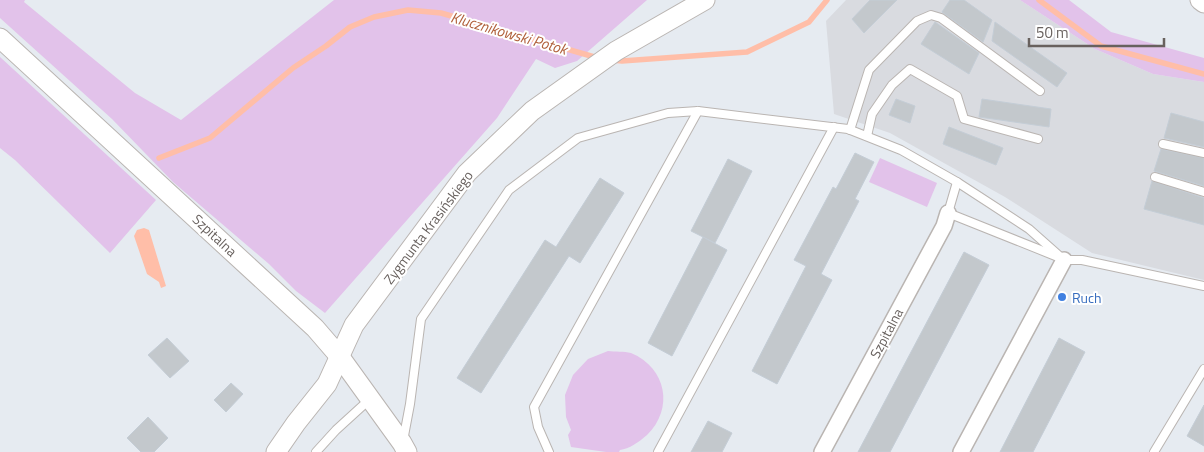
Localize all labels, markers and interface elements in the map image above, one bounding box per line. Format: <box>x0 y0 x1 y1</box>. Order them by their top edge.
water label: Klucznikowski Potok <box>448 5 572 61</box>
scale bar <box>1029 15 1164 47</box>
text: 50 m <box>1036 21 1069 44</box>
street label: Zygmunta Krasińskiego <box>378 166 478 288</box>
street label: Szpitalna <box>188 209 242 261</box>
place label: Ruch <box>1072 287 1102 308</box>
marker: Ruch <box>1056 291 1068 303</box>
street label: Szpitalna <box>864 304 908 362</box>

